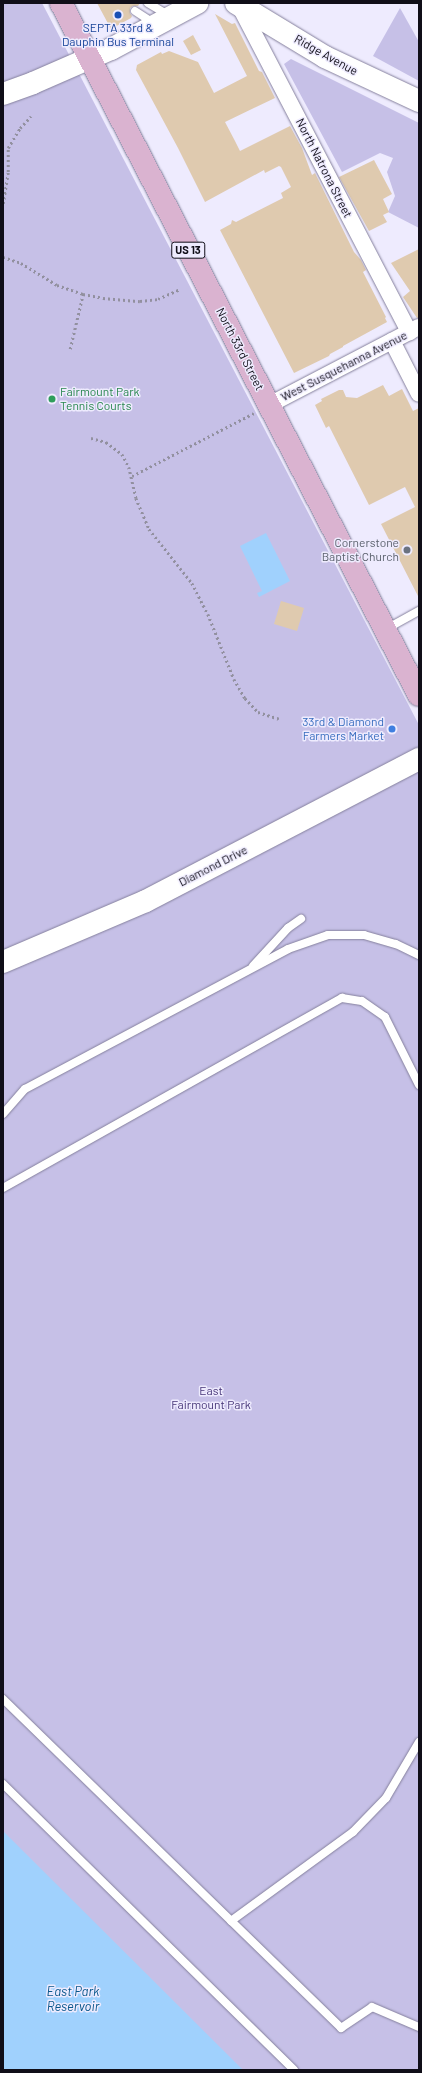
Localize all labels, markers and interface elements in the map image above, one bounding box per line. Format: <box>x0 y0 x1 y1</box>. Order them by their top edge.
marker: SEPTA 33rd & Dauphin Bus Terminal <box>113 10 123 20</box>
place label: SEPTA 33rd & Dauphin Bus Terminal <box>62 21 174 49</box>
street label: Ridge Avenue <box>292 32 360 78</box>
street label: North Natrona Street <box>293 116 355 220</box>
road number: US 13 <box>171 241 205 259</box>
street label: North 33rd Street <box>213 305 267 393</box>
street label: West Susquehanna Avenue <box>279 328 409 404</box>
place label: Fairmount Park Tennis Courts <box>60 385 140 413</box>
marker: Fairmount Park Tennis Courts <box>47 394 57 404</box>
place label: Cornerstone Baptist Church <box>322 536 399 564</box>
marker: Cornerstone Baptist Church <box>402 545 412 555</box>
place label: 33rd & Diamond Farmers Market <box>302 715 384 743</box>
marker: 33rd & Diamond Farmers Market <box>387 724 397 734</box>
street label: Diamond Drive <box>176 843 250 889</box>
park label: East Fairmount Park <box>171 1384 251 1412</box>
water label: East Park Reservoir <box>47 1984 99 2015</box>

